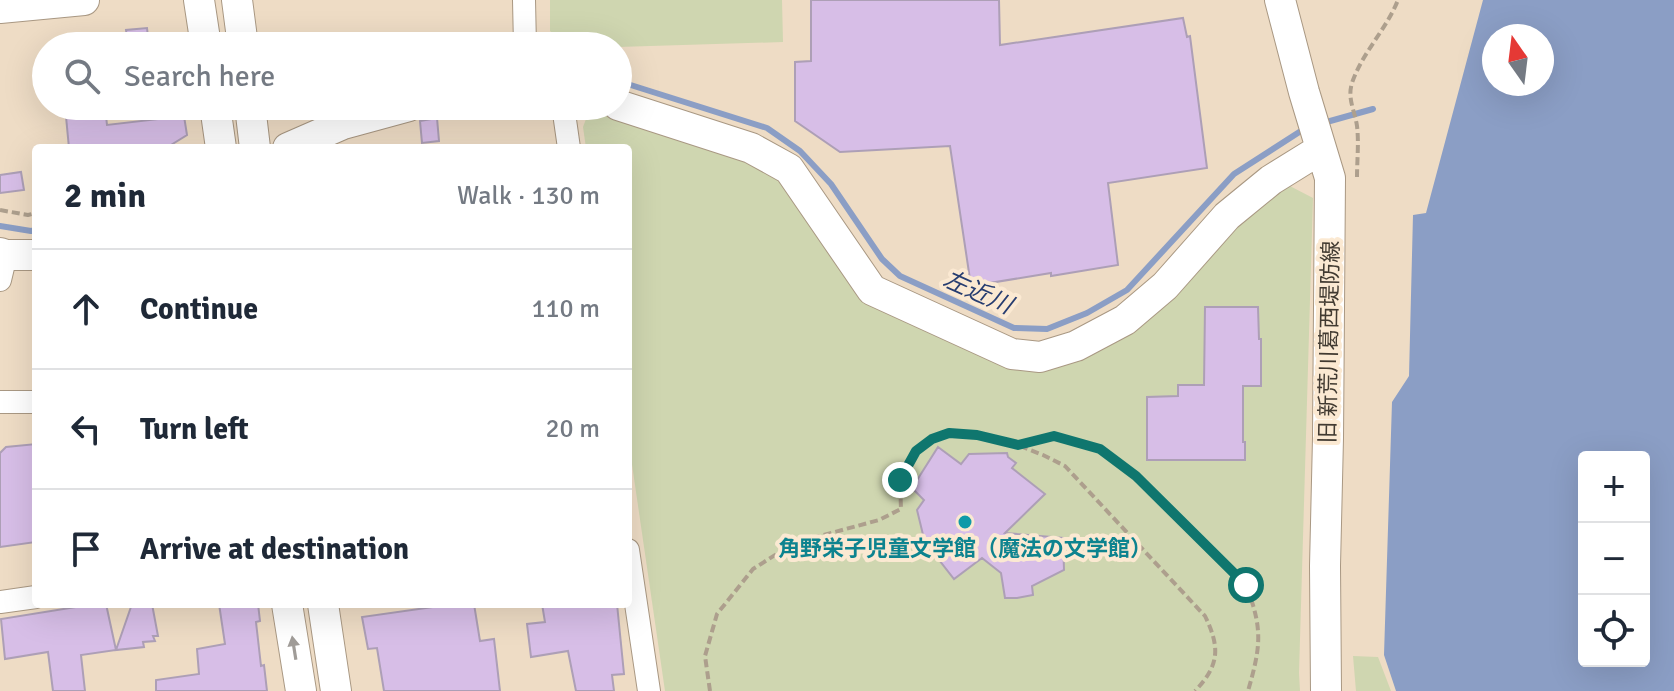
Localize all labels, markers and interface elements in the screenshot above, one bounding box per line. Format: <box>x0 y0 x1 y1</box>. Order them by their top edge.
north arrow <box>1482 24 1554 96</box>
search box <box>32 32 632 120</box>
icon: search <box>60 54 104 98</box>
text: Search here <box>124 58 275 95</box>
text: 2 min <box>64 175 146 217</box>
text: Walk · 130 m <box>457 180 600 212</box>
street label: 旧 新荒川葛西堤防線 <box>1314 240 1344 444</box>
water label: 左近川 <box>939 264 1020 322</box>
icon: ahead <box>64 287 108 331</box>
text: Continue <box>140 291 258 328</box>
text: 110 m <box>531 293 600 325</box>
icon: left <box>64 407 108 451</box>
text: Turn left <box>140 411 249 448</box>
text: 20 m <box>545 413 600 445</box>
map controls <box>1578 451 1650 667</box>
button: + <box>1578 451 1650 523</box>
route end <box>882 462 918 498</box>
marker: 角野栄子児童文学館（魔法の文学館） <box>956 513 974 531</box>
button: − <box>1578 523 1650 595</box>
icon: arrive <box>64 527 108 571</box>
text: Arrive at destination <box>140 531 409 568</box>
place label: 角野栄子児童文学館（魔法の文学館） <box>778 535 1152 562</box>
route start <box>1228 567 1264 603</box>
button: locate <box>1578 595 1650 667</box>
one-way arrow <box>287 635 300 660</box>

